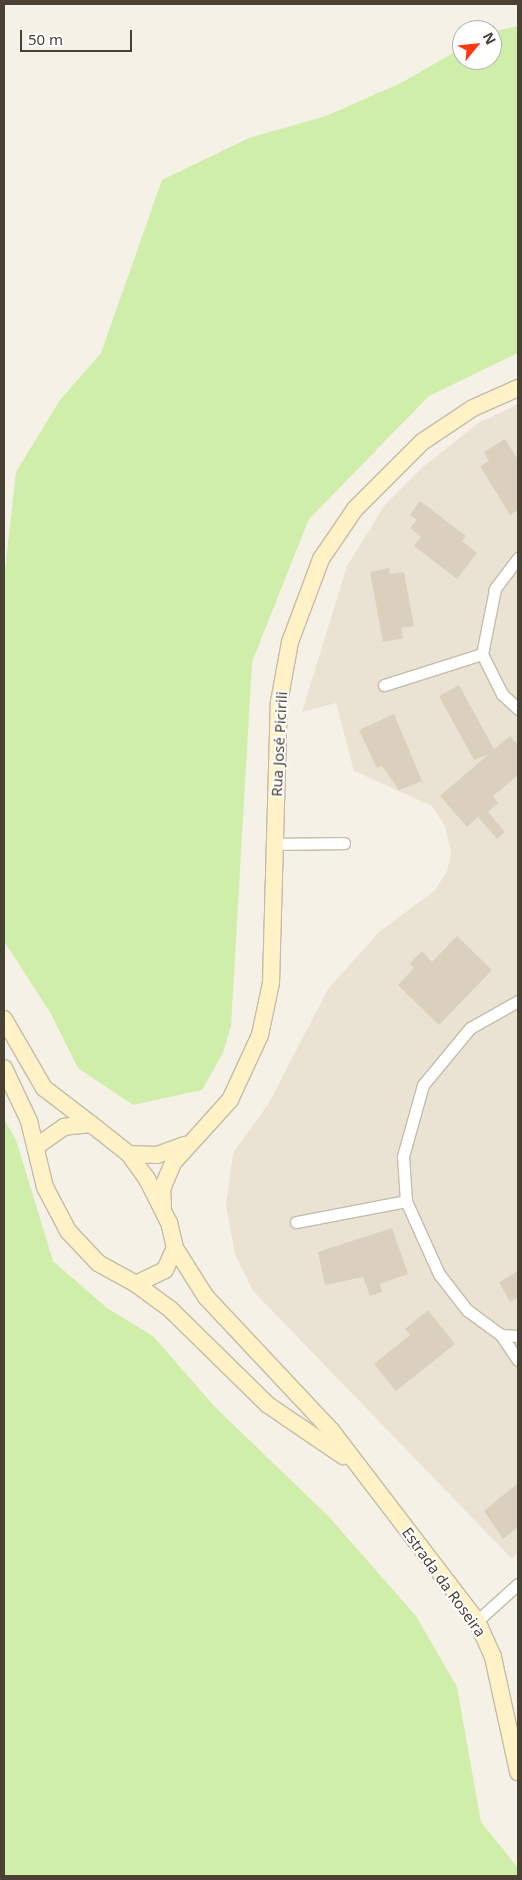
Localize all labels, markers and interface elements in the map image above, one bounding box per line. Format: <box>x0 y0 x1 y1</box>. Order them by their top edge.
scale bar <box>22 20 135 52</box>
north arrow <box>452 20 502 70</box>
text: 50 m <box>28 29 63 49</box>
text: N <box>479 29 501 48</box>
street label: Rua José Picirili <box>267 691 291 797</box>
street label: Estrada da Roseira <box>398 1524 490 1640</box>

